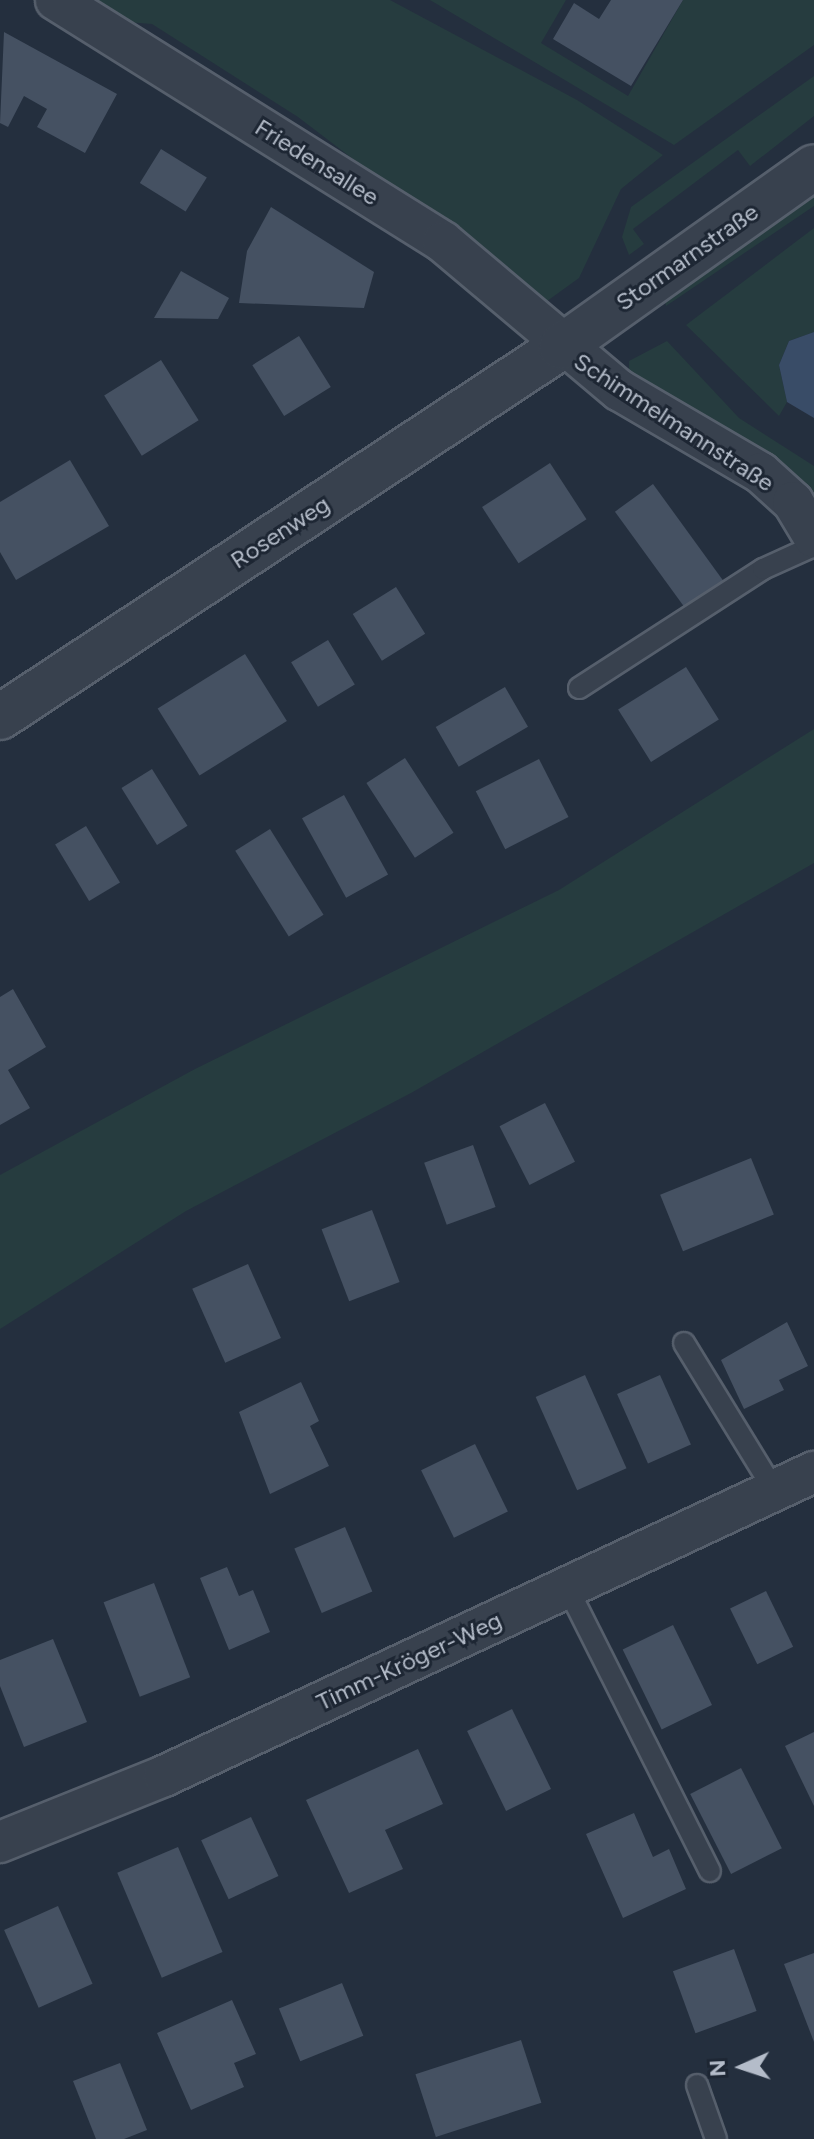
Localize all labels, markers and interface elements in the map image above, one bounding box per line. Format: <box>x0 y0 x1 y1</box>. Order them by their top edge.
street label: Friedensallee <box>250 113 384 211</box>
street label: Stormarnstraße <box>610 197 764 317</box>
street label: Schimmelmannstraße <box>569 347 779 497</box>
street label: Rosenweg <box>225 489 335 575</box>
street label: Timm-Kröger-Weg <box>312 1606 506 1716</box>
north arrow <box>702 2027 782 2107</box>
text: N <box>704 2059 731 2077</box>

